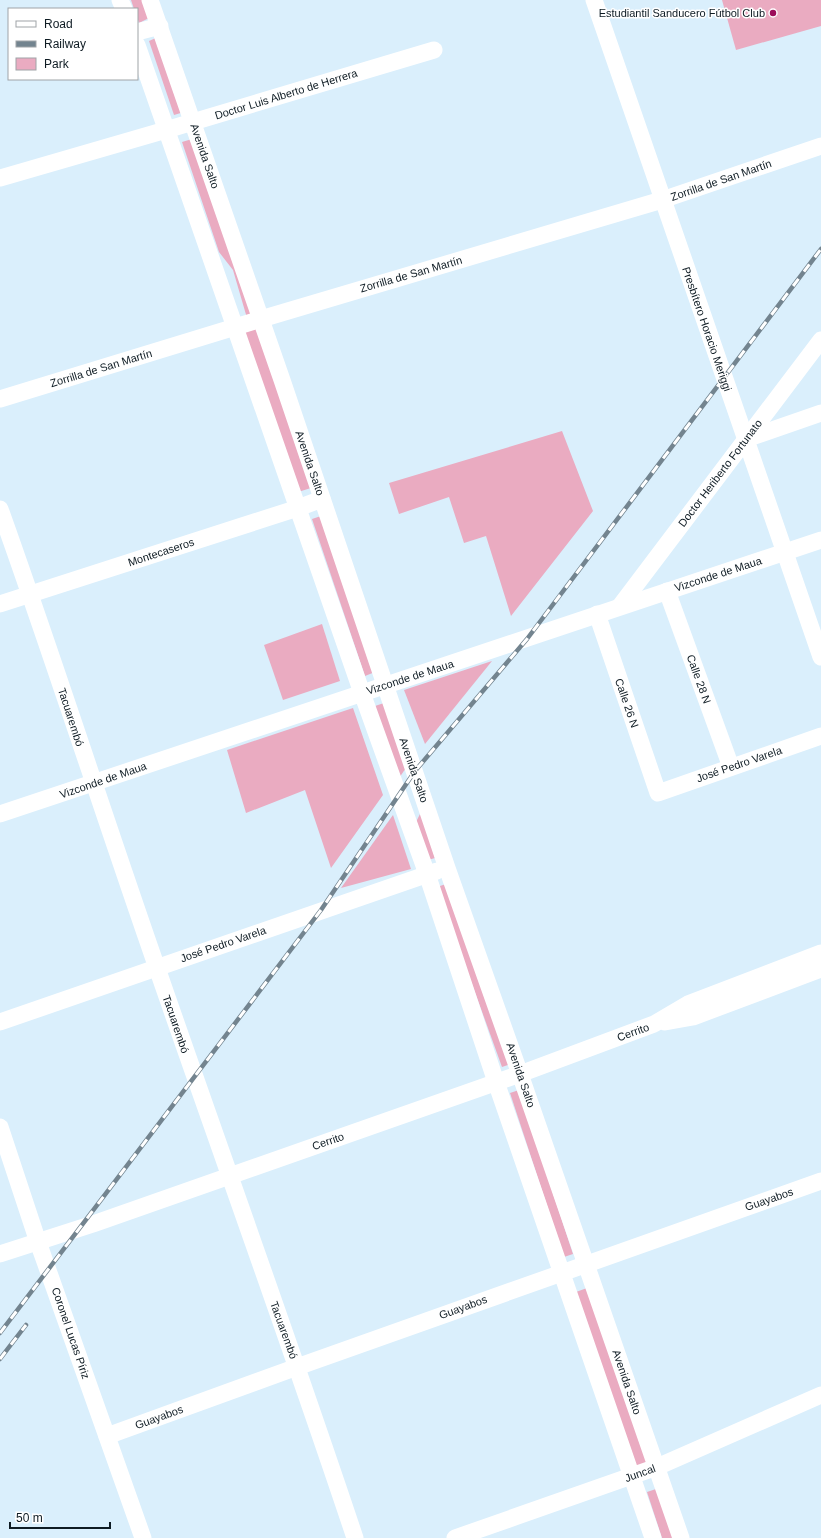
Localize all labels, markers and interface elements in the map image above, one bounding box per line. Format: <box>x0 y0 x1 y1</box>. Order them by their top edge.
place label: Estudiantil Sanducero Fútbol Club <box>599 7 765 19</box>
legend <box>8 8 138 80</box>
marker: Estudiantil Sanducero Fútbol Club <box>768 8 778 18</box>
text: Road <box>44 17 73 31</box>
text: Railway <box>44 37 86 51</box>
text: Park <box>44 57 70 71</box>
street label: Doctor Luis Alberto de Herrera <box>213 66 360 121</box>
street label: Avenida Salto <box>188 122 222 190</box>
street label: Zorrilla de San Martín <box>669 157 773 203</box>
street label: Zorrilla de San Martín <box>359 254 463 294</box>
street label: Presbítero Horacio Meriggi <box>680 265 734 393</box>
street label: Zorrilla de San Martín <box>49 347 153 389</box>
street label: Doctor Heriberto Fortunato <box>676 417 764 529</box>
street label: Avenida Salto <box>293 429 327 497</box>
street label: Montecaseros <box>126 535 196 568</box>
street label: Vizconde de Maua <box>673 554 764 594</box>
street label: Calle 28 N <box>685 653 713 705</box>
street label: Vizconde de Maua <box>365 657 456 697</box>
street label: Calle 26 N <box>613 677 641 729</box>
street label: Tacuarembó <box>56 686 86 748</box>
street label: Avenida Salto <box>397 736 431 804</box>
street label: José Pedro Varela <box>695 743 784 784</box>
street label: Vizconde de Maua <box>58 759 149 800</box>
street label: José Pedro Varela <box>179 923 268 964</box>
street label: Tacuarembó <box>160 993 192 1055</box>
street label: Cerrito <box>615 1021 651 1043</box>
street label: Avenida Salto <box>504 1041 538 1109</box>
street label: Cerrito <box>310 1130 346 1152</box>
street label: Guayabos <box>743 1185 795 1213</box>
street label: Coronel Lucas Píriz <box>50 1286 92 1380</box>
street label: Guayabos <box>437 1293 489 1321</box>
street label: Tacuarembó <box>268 1300 300 1360</box>
street label: Avenida Salto <box>610 1348 644 1416</box>
street label: Guayabos <box>133 1403 185 1431</box>
street label: Juncal <box>623 1462 657 1484</box>
scale bar <box>10 1504 110 1530</box>
text: 50 m <box>16 1511 43 1525</box>

